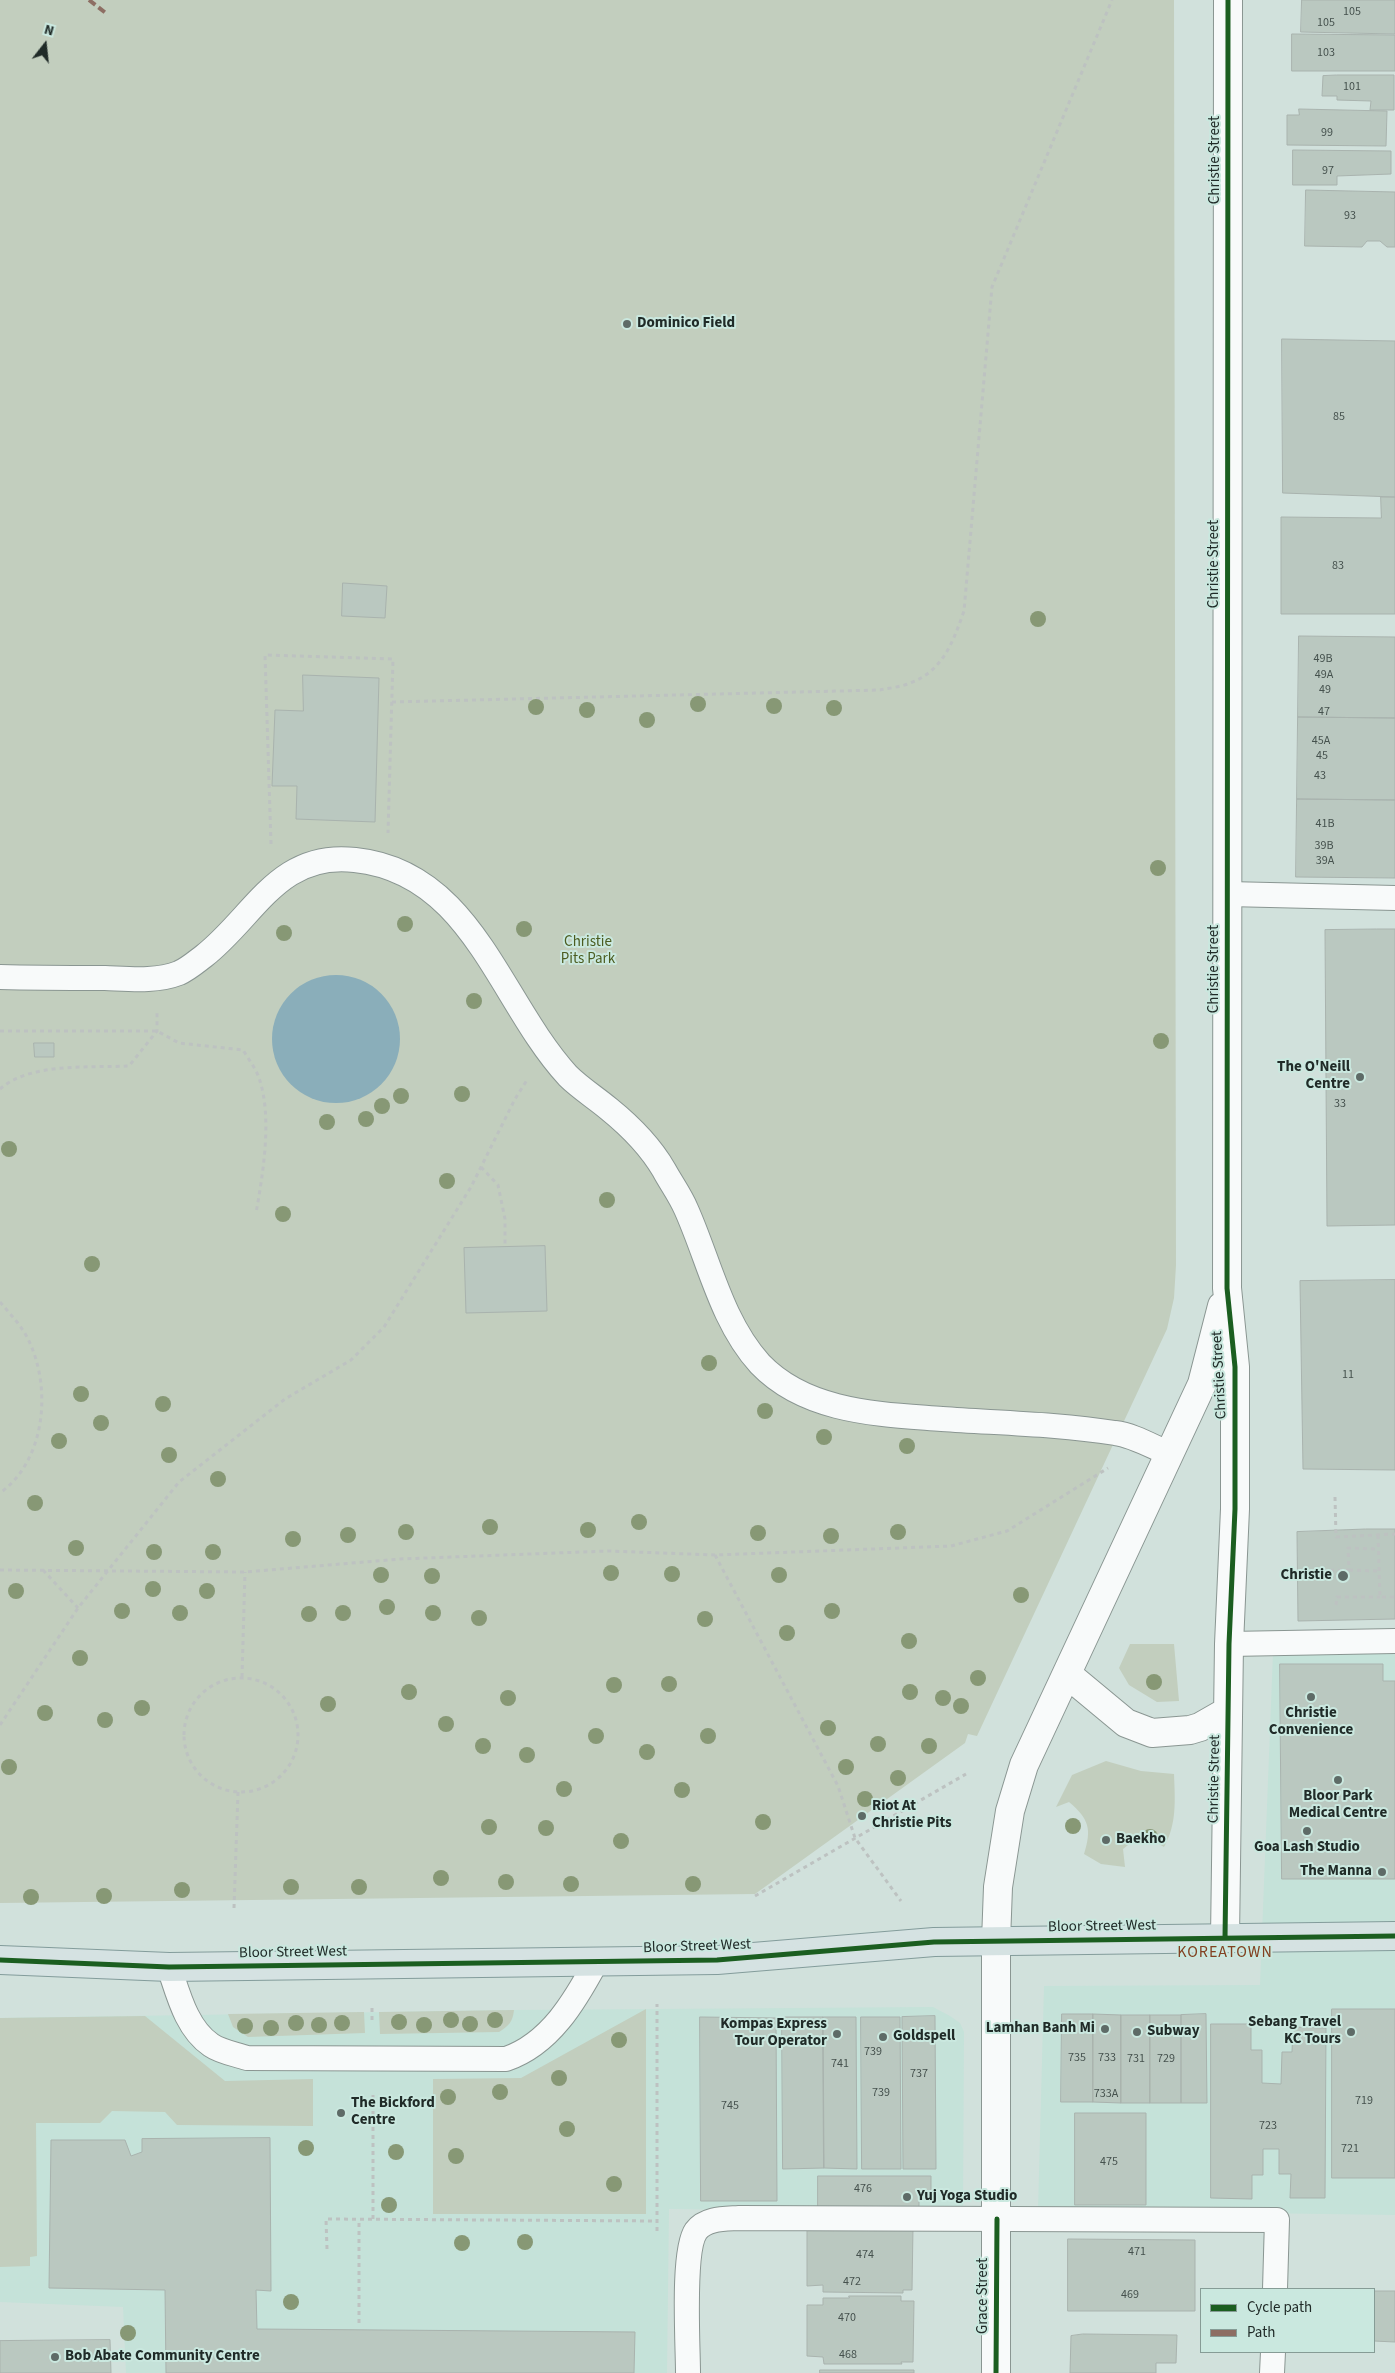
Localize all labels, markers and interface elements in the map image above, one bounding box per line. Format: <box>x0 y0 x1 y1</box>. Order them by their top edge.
house number: 105 <box>1343 5 1361 19</box>
house number: 105 <box>1317 16 1335 30</box>
north arrow <box>20 20 70 70</box>
text: N <box>42 20 56 41</box>
house number: 103 <box>1317 46 1335 60</box>
house number: 101 <box>1343 80 1361 94</box>
street label: Christie Street <box>1207 116 1225 204</box>
house number: 99 <box>1321 126 1333 140</box>
house number: 97 <box>1322 164 1334 178</box>
house number: 93 <box>1344 209 1356 223</box>
place label: Dominico Field <box>637 315 735 333</box>
marker: Dominico Field <box>621 318 633 330</box>
house number: 85 <box>1333 410 1345 424</box>
street label: Christie Street <box>1206 520 1224 608</box>
house number: 83 <box>1332 559 1344 573</box>
house number: 49B <box>1314 652 1332 666</box>
house number: 49A <box>1315 668 1333 682</box>
house number: 49 <box>1319 683 1331 697</box>
house number: 47 <box>1318 705 1330 719</box>
house number: 45A <box>1312 734 1330 748</box>
house number: 45 <box>1316 749 1328 763</box>
house number: 43 <box>1314 769 1326 783</box>
house number: 41B <box>1316 817 1334 831</box>
house number: 39B <box>1315 839 1333 853</box>
house number: 39A <box>1316 854 1334 868</box>
street label: Christie Street <box>1206 925 1224 1013</box>
park label: Christie Pits Park <box>561 934 615 969</box>
place label: The O'Neill Centre <box>1277 1059 1350 1094</box>
marker: The O'Neill Centre <box>1354 1071 1366 1083</box>
house number: 33 <box>1334 1097 1346 1111</box>
street label: Christie Street <box>1209 1330 1231 1420</box>
house number: 11 <box>1342 1368 1354 1382</box>
place label: Christie <box>1281 1567 1332 1585</box>
marker: Christie <box>1336 1569 1350 1583</box>
marker: Christie Convenience <box>1305 1691 1317 1703</box>
place label: Christie Convenience <box>1269 1705 1353 1740</box>
street label: Christie Street <box>1205 1735 1225 1823</box>
marker: Bloor Park Medical Centre <box>1332 1774 1344 1786</box>
place label: Bloor Park Medical Centre <box>1289 1788 1387 1823</box>
place label: Riot At Christie Pits <box>872 1798 952 1833</box>
marker: Riot At Christie Pits <box>856 1810 868 1822</box>
marker: Goa Lash Studio <box>1301 1825 1313 1837</box>
place label: Baekho <box>1116 1831 1166 1849</box>
marker: Baekho <box>1100 1834 1112 1846</box>
place label: Goa Lash Studio <box>1254 1839 1360 1857</box>
place label: The Manna <box>1300 1863 1372 1881</box>
marker: The Manna <box>1376 1866 1388 1878</box>
street label: Bloor Street West <box>1048 1917 1156 1937</box>
street label: Bloor Street West <box>643 1936 751 1958</box>
street label: Bloor Street West <box>239 1943 347 1963</box>
district label: KOREATOWN <box>1176 1943 1274 1963</box>
place label: Sebang Travel KC Tours <box>1248 2014 1341 2049</box>
place label: Kompas Express Tour Operator <box>720 2016 827 2051</box>
place label: Lamhan Banh Mi <box>986 2020 1095 2038</box>
marker: Lamhan Banh Mi <box>1099 2023 1111 2035</box>
place label: Subway <box>1147 2023 1200 2041</box>
marker: Subway <box>1131 2026 1143 2038</box>
marker: Sebang Travel KC Tours <box>1345 2026 1357 2038</box>
marker: Kompas Express Tour Operator <box>831 2028 843 2040</box>
place label: Goldspell <box>893 2028 955 2046</box>
marker: Goldspell <box>877 2031 889 2043</box>
house number: 739 <box>864 2045 882 2059</box>
house number: 735 <box>1068 2051 1086 2065</box>
house number: 733 <box>1098 2051 1116 2065</box>
house number: 731 <box>1127 2052 1145 2066</box>
house number: 729 <box>1157 2052 1175 2066</box>
house number: 741 <box>831 2057 849 2071</box>
house number: 737 <box>910 2067 928 2081</box>
house number: 739 <box>872 2086 890 2100</box>
house number: 733A <box>1094 2087 1118 2101</box>
house number: 719 <box>1355 2094 1373 2108</box>
place label: The Bickford Centre <box>351 2095 435 2130</box>
house number: 745 <box>721 2099 739 2113</box>
marker: The Bickford Centre <box>335 2107 347 2119</box>
house number: 723 <box>1259 2119 1277 2133</box>
house number: 721 <box>1341 2142 1359 2156</box>
house number: 475 <box>1100 2155 1118 2169</box>
house number: 476 <box>854 2182 872 2196</box>
place label: Yuj Yoga Studio <box>917 2188 1017 2206</box>
marker: Yuj Yoga Studio <box>901 2191 913 2203</box>
house number: 471 <box>1128 2245 1146 2259</box>
house number: 474 <box>856 2248 874 2262</box>
street label: Grace Street <box>975 2258 993 2334</box>
house number: 472 <box>843 2275 861 2289</box>
house number: 469 <box>1121 2288 1139 2302</box>
legend <box>1200 2288 1375 2353</box>
text: Cycle path <box>1247 2297 1312 2318</box>
house number: 470 <box>838 2311 856 2325</box>
text: Path <box>1247 2322 1275 2343</box>
place label: Bob Abate Community Centre <box>65 2348 260 2366</box>
house number: 468 <box>839 2348 857 2362</box>
marker: Bob Abate Community Centre <box>49 2351 61 2363</box>

